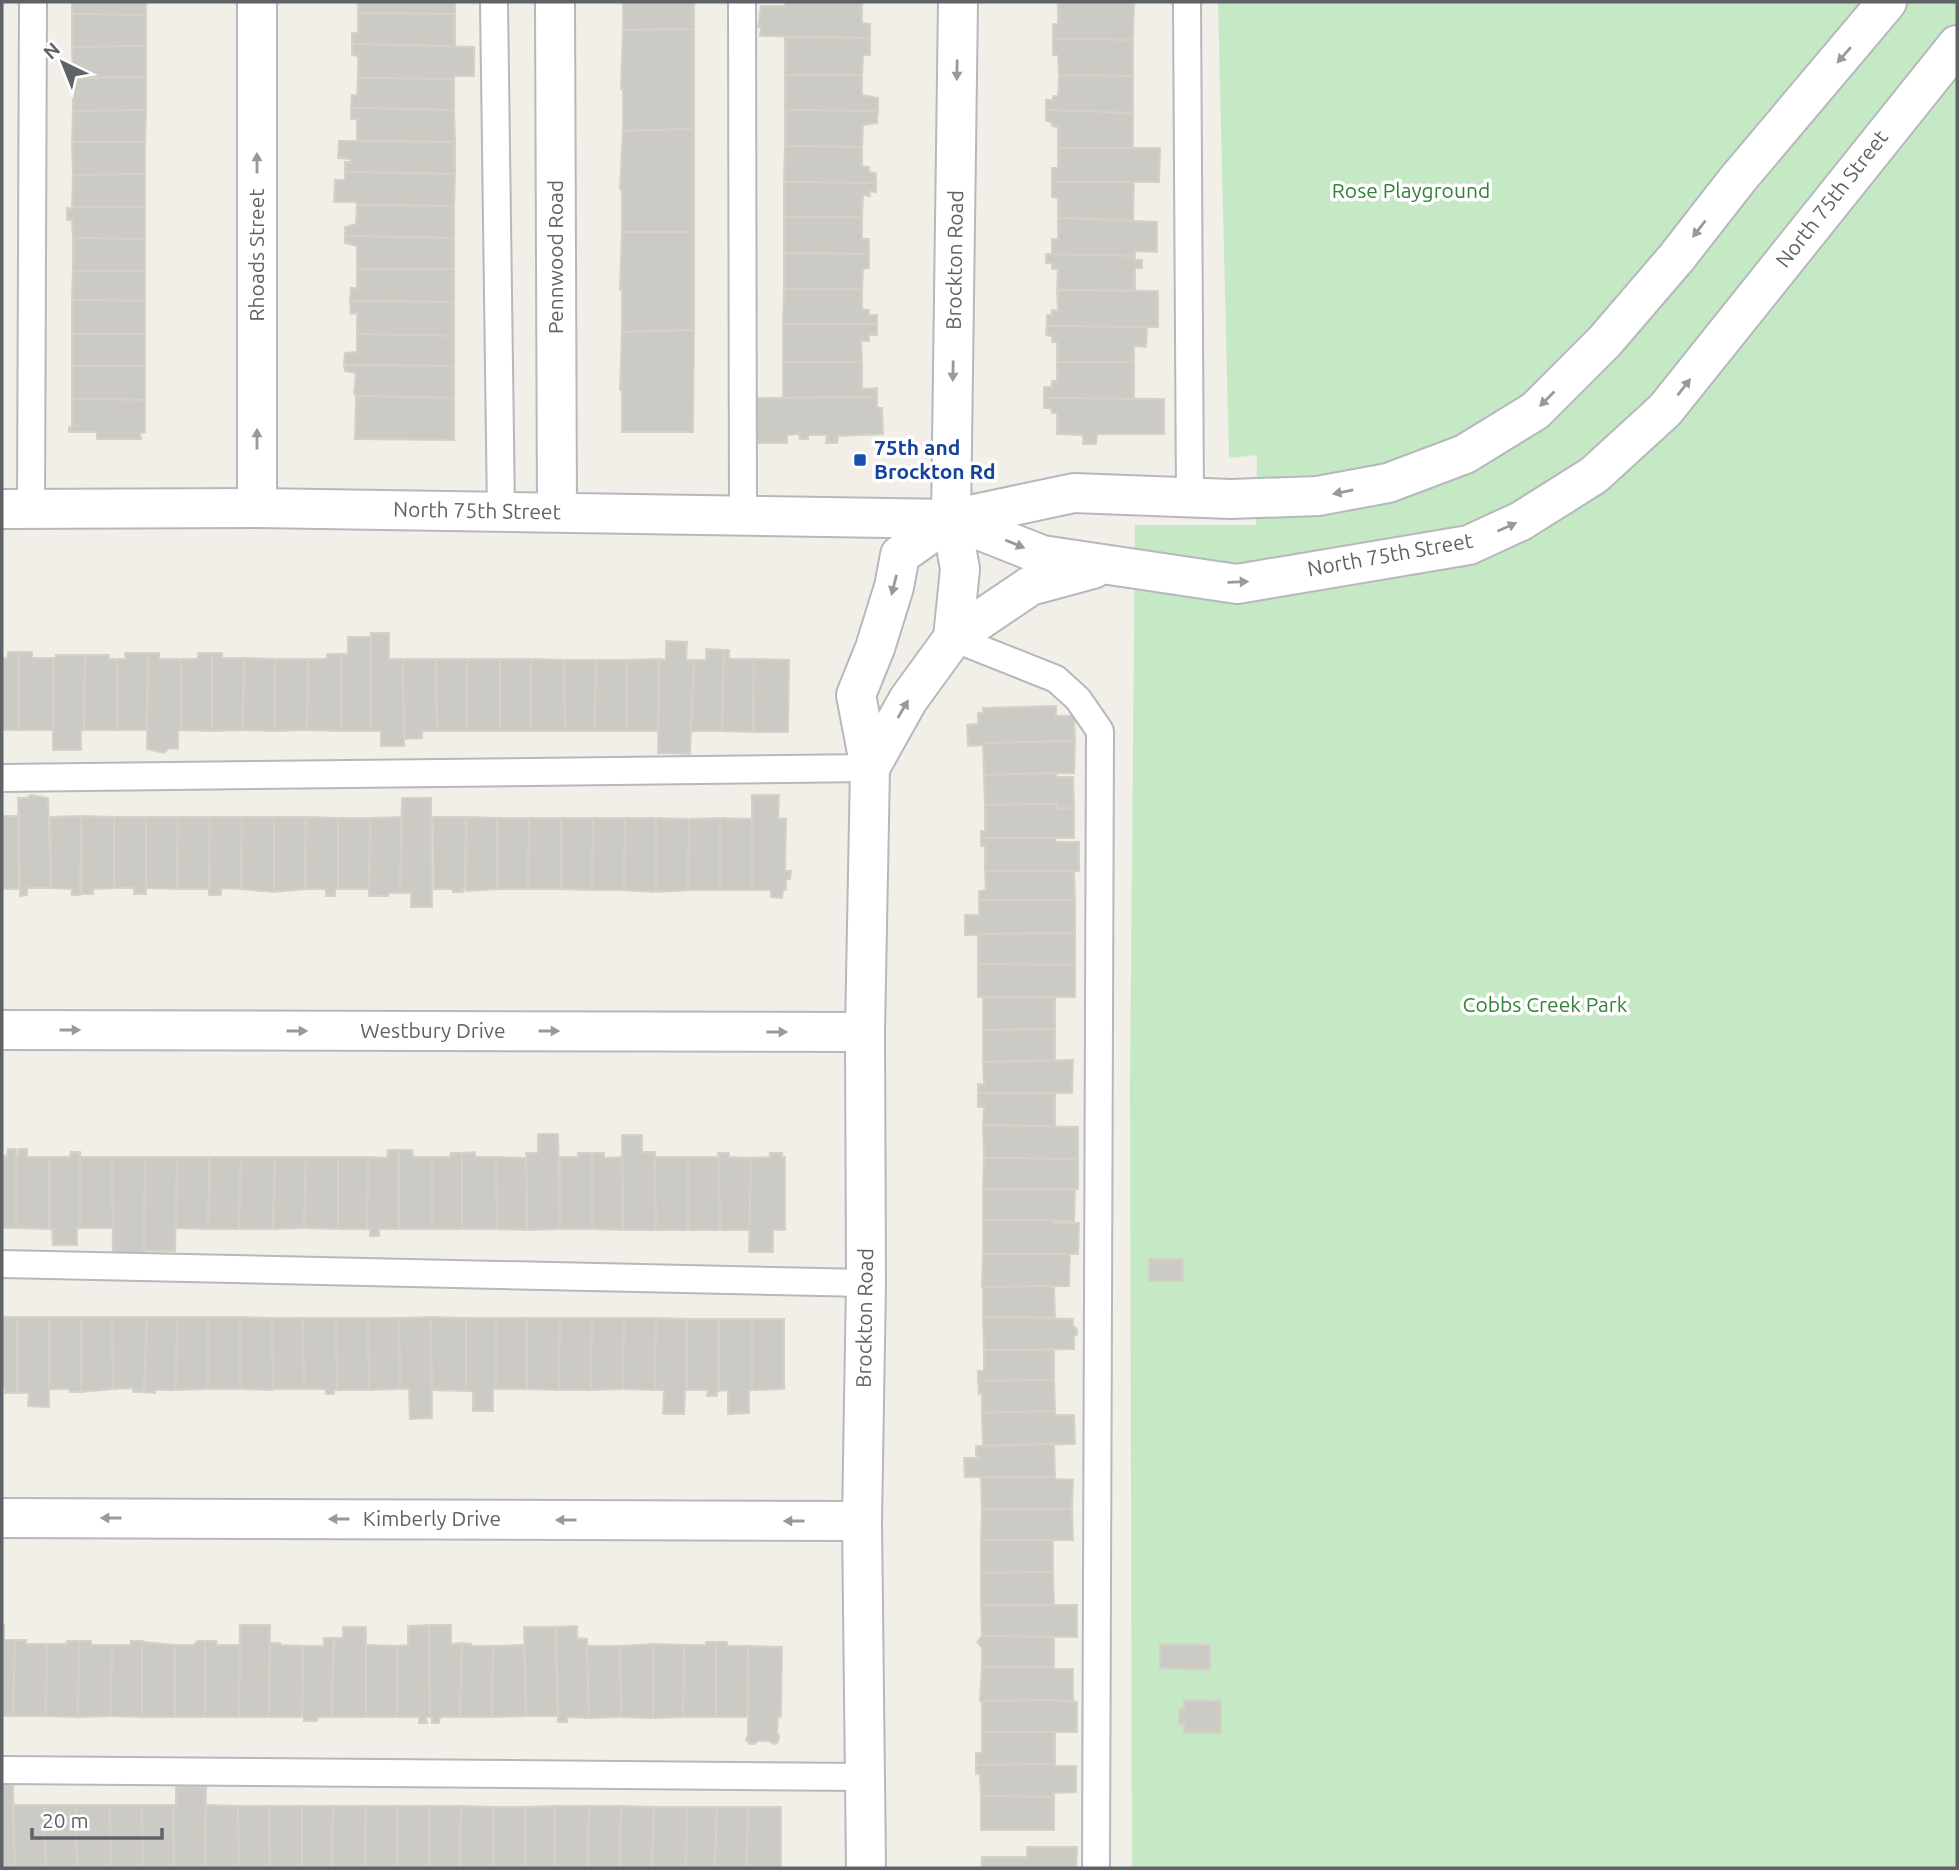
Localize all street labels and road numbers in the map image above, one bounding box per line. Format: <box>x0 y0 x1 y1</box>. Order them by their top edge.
street label: North 75th Street <box>1770 125 1892 272</box>
street label: Pennwood Road <box>543 180 567 334</box>
street label: Rhoads Street <box>244 188 268 322</box>
street label: Brockton Road <box>941 190 967 330</box>
street label: North 75th Street <box>393 497 561 523</box>
street label: North 75th Street <box>1305 528 1474 580</box>
street label: Westbury Drive <box>360 1018 506 1042</box>
street label: Brockton Road <box>851 1248 877 1388</box>
street label: Kimberly Drive <box>363 1506 501 1530</box>

